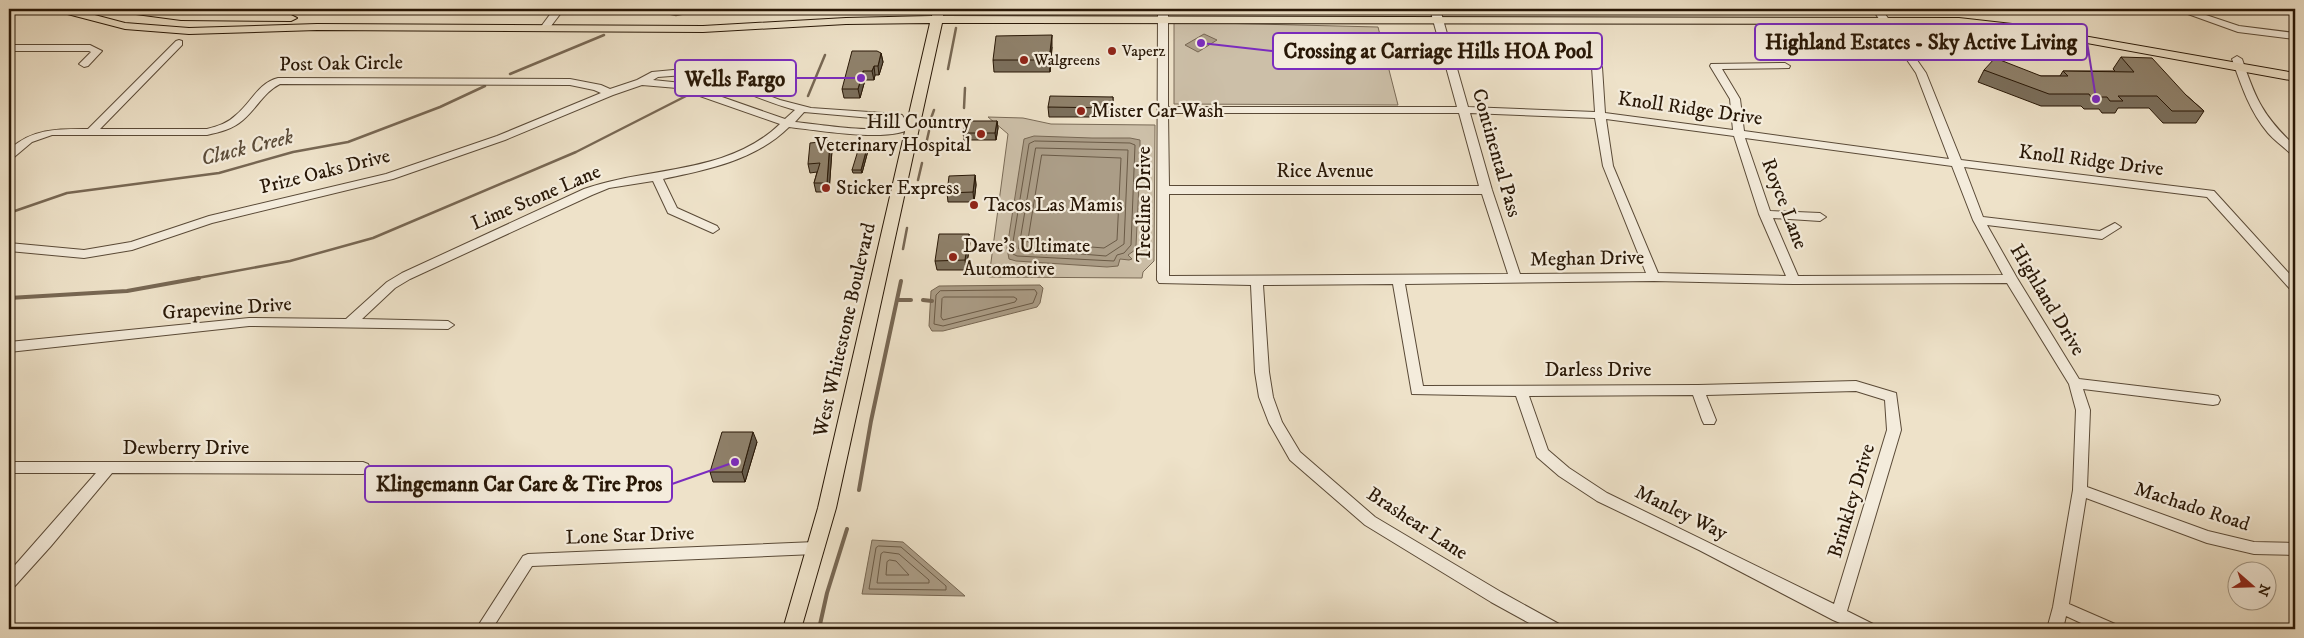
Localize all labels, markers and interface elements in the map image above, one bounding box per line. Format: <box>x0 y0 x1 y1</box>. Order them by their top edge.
callout: Highland Estates - Sky Active Living <box>1755 24 2087 60</box>
text: Highland Estates - Sky Active Living <box>1765 30 2078 56</box>
callout: Crossing at Carriage Hills HOA Pool <box>1273 33 1602 69</box>
text: Crossing at Carriage Hills HOA Pool <box>1283 39 1593 65</box>
place label: Vaperz <box>1121 41 1166 61</box>
marker: Vaperz <box>1106 45 1118 57</box>
street label: Post Oak Circle <box>279 50 403 78</box>
place label: Walgreens <box>1033 50 1100 70</box>
marker: Walgreens <box>1018 54 1030 66</box>
callout: Wells Fargo <box>675 60 796 96</box>
text: Wells Fargo <box>684 67 785 93</box>
street label: Continental Pass <box>1466 86 1526 220</box>
street label: Knoll Ridge Drive <box>1616 86 1764 132</box>
place label: Mister Car Wash <box>1091 99 1224 124</box>
marker: Mister Car Wash <box>1075 105 1087 117</box>
place label: Hill Country Veterinary Hospital <box>814 110 972 158</box>
water label: Cluck Creek <box>198 124 296 172</box>
marker: Hill Country Veterinary Hospital <box>975 128 987 140</box>
street label: Knoll Ridge Drive <box>2017 140 2165 182</box>
street label: Prize Oaks Drive <box>257 144 393 200</box>
street label: Treeline Drive <box>1132 146 1157 262</box>
street label: Royce Lane <box>1755 155 1813 253</box>
street label: Lime Stone Lane <box>467 159 605 237</box>
street label: Rice Avenue <box>1276 159 1374 184</box>
place label: Sticker Express <box>836 176 960 201</box>
marker: Sticker Express <box>820 182 832 194</box>
place label: Tacos Las Mamis <box>984 193 1123 218</box>
marker: Tacos Las Mamis <box>968 199 980 211</box>
street label: West Whitestone Boulevard <box>808 221 882 440</box>
place label: Dave's Ultimate Automotive <box>963 234 1090 282</box>
street label: Highland Drive <box>2004 240 2090 360</box>
street label: Meghan Drive <box>1530 246 1644 272</box>
marker: Dave's Ultimate Automotive <box>947 251 959 263</box>
street label: Grapevine Drive <box>161 292 293 326</box>
street label: Darless Drive <box>1544 358 1652 383</box>
street label: Dewberry Drive <box>123 436 249 461</box>
street label: Brinkley Drive <box>1823 441 1881 561</box>
callout: Klingemann Car Care & Tire Pros <box>365 466 672 502</box>
text: Klingemann Car Care & Tire Pros <box>376 472 662 498</box>
street label: Machado Road <box>2131 477 2253 537</box>
street label: Manley Way <box>1630 480 1732 546</box>
street label: Brashear Lane <box>1362 482 1472 566</box>
street label: Lone Star Drive <box>565 521 695 551</box>
north arrow <box>2226 560 2276 610</box>
text: N <box>2253 582 2274 599</box>

